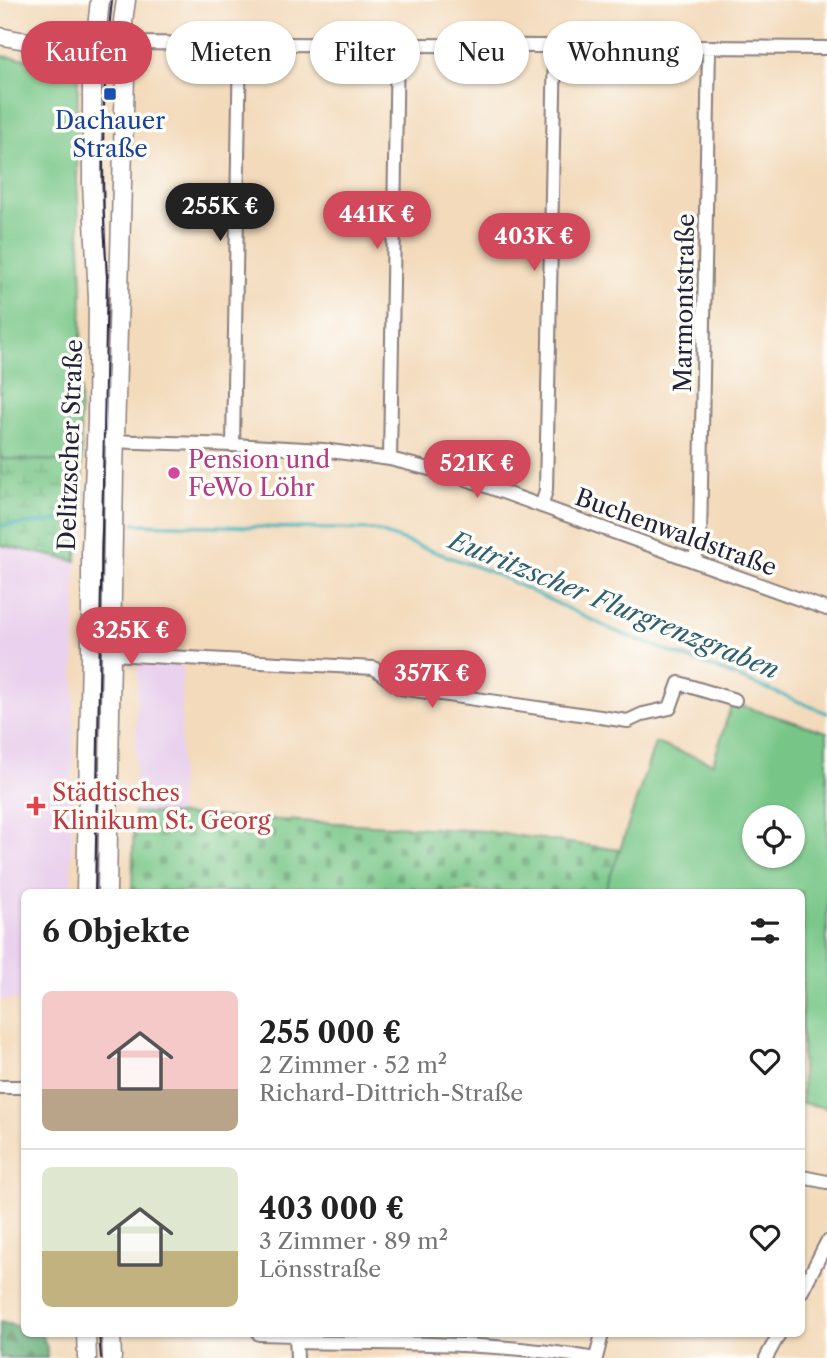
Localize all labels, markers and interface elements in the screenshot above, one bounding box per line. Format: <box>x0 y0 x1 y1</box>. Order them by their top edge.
chip: Kaufen <box>21 21 152 84</box>
chip: Mieten <box>166 21 296 84</box>
chip: Filter <box>310 21 420 84</box>
chip: Neu <box>434 21 529 84</box>
chip: Wohnung <box>543 21 703 84</box>
marker: Dachauer Straße <box>102 86 118 102</box>
place label: Dachauer Straße <box>55 106 165 163</box>
pin: 255K € <box>163 184 277 243</box>
pin: 441K € <box>320 191 434 251</box>
text: 255K € <box>181 192 259 220</box>
text: 441K € <box>339 200 415 228</box>
street label: Marmontstraße <box>668 213 700 393</box>
pin: 403K € <box>477 214 591 273</box>
text: 403K € <box>494 222 574 250</box>
street label: Delitzscher Straße <box>52 339 88 551</box>
pin: 521K € <box>420 440 534 500</box>
place label: Pension und FeWo Löhr <box>188 445 330 502</box>
text: 521K € <box>440 449 514 477</box>
marker: Pension und FeWo Löhr <box>166 465 182 481</box>
street label: Buchenwaldstraße <box>571 482 781 582</box>
water label: Eutritzscher Flurgrenzgraben <box>443 523 784 686</box>
pin: 325K € <box>74 608 188 667</box>
text: 325K € <box>92 616 170 644</box>
pin: 357K € <box>375 650 489 710</box>
text: 357K € <box>394 659 470 687</box>
place label: Städtisches Klinikum St. Georg <box>52 778 271 835</box>
marker: Städtisches Klinikum St. Georg <box>26 796 46 816</box>
map controls <box>742 805 805 868</box>
button: locate <box>742 805 805 868</box>
icon: filters <box>746 912 784 950</box>
text: 6 Objekte <box>42 913 190 950</box>
text: 255 000 € <box>259 1014 401 1051</box>
icon: home <box>98 1019 182 1103</box>
icon: heart <box>746 1042 784 1080</box>
text: 2 Zimmer · 52 m² <box>259 1051 447 1079</box>
text: Richard-Dittrich-Straße <box>259 1079 523 1107</box>
text: 403 000 € <box>259 1190 404 1227</box>
icon: home <box>98 1195 182 1279</box>
icon: heart <box>746 1218 784 1256</box>
text: 3 Zimmer · 89 m² <box>259 1227 448 1255</box>
text: Lönsstraße <box>259 1255 381 1283</box>

